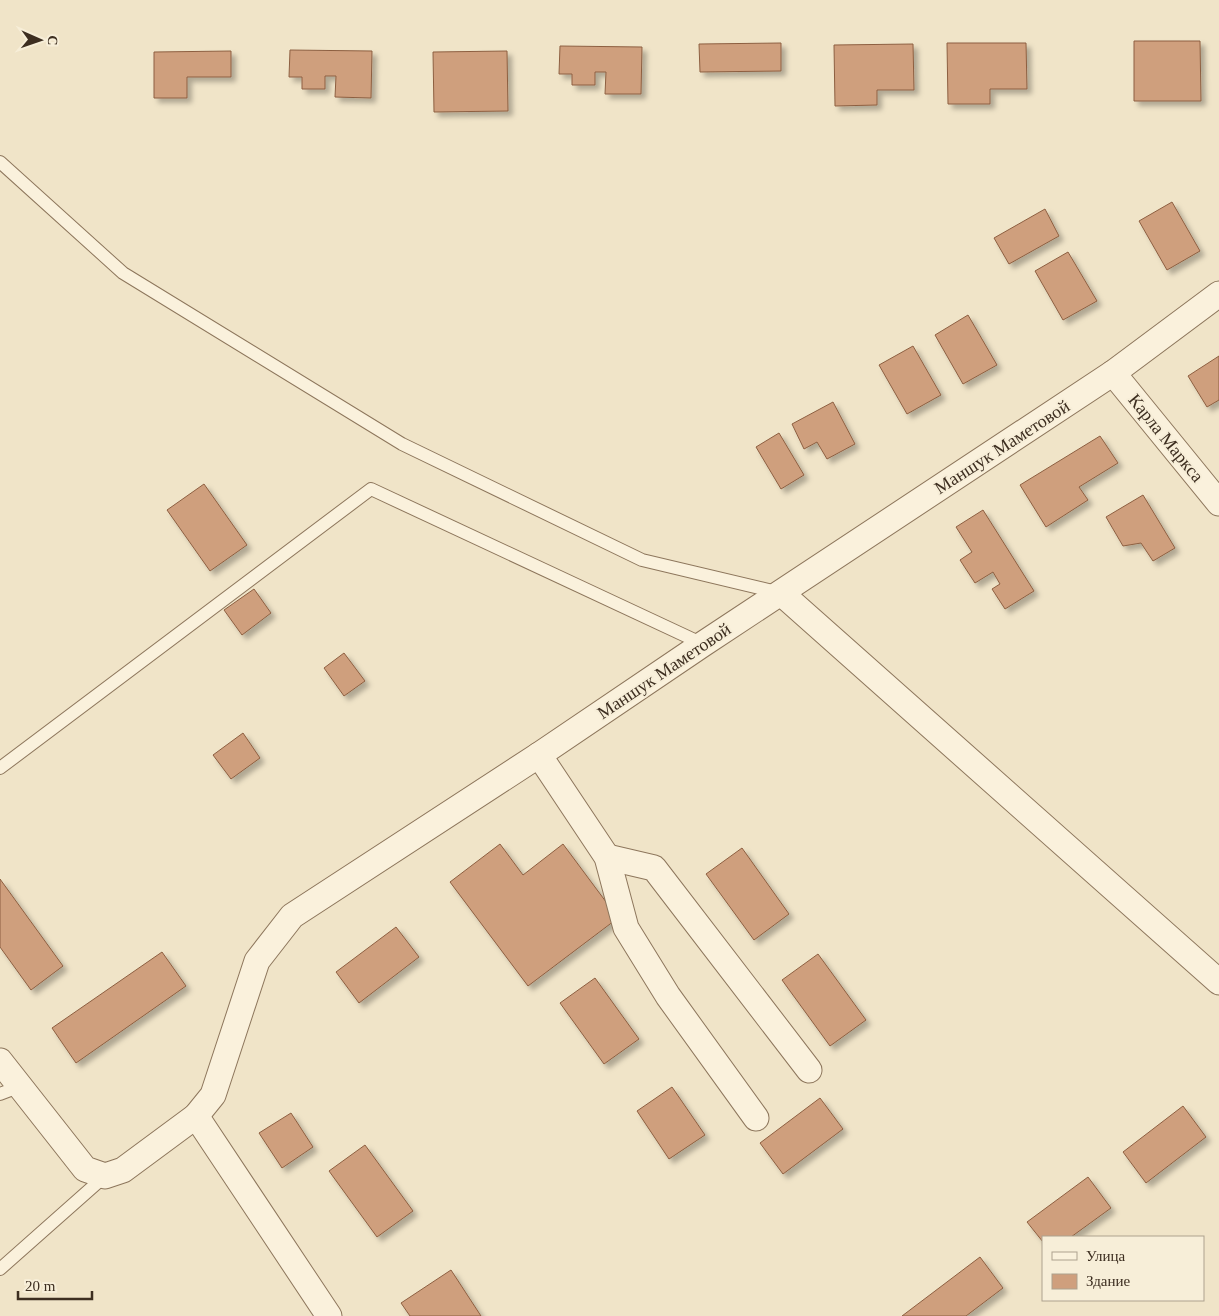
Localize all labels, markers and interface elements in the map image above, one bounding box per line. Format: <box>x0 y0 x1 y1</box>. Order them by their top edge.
north arrow <box>15 15 65 65</box>
text: С <box>45 35 60 46</box>
street label: Карла Маркса <box>1124 390 1208 486</box>
street label: Маншук Маметовой <box>931 396 1073 498</box>
street label: Маншук Маметовой <box>593 619 735 723</box>
legend <box>1042 1236 1204 1301</box>
text: Улица <box>1086 1248 1125 1264</box>
scale bar <box>18 1268 91 1300</box>
text: Здание <box>1086 1273 1130 1289</box>
text: 20 m <box>25 1278 56 1294</box>

